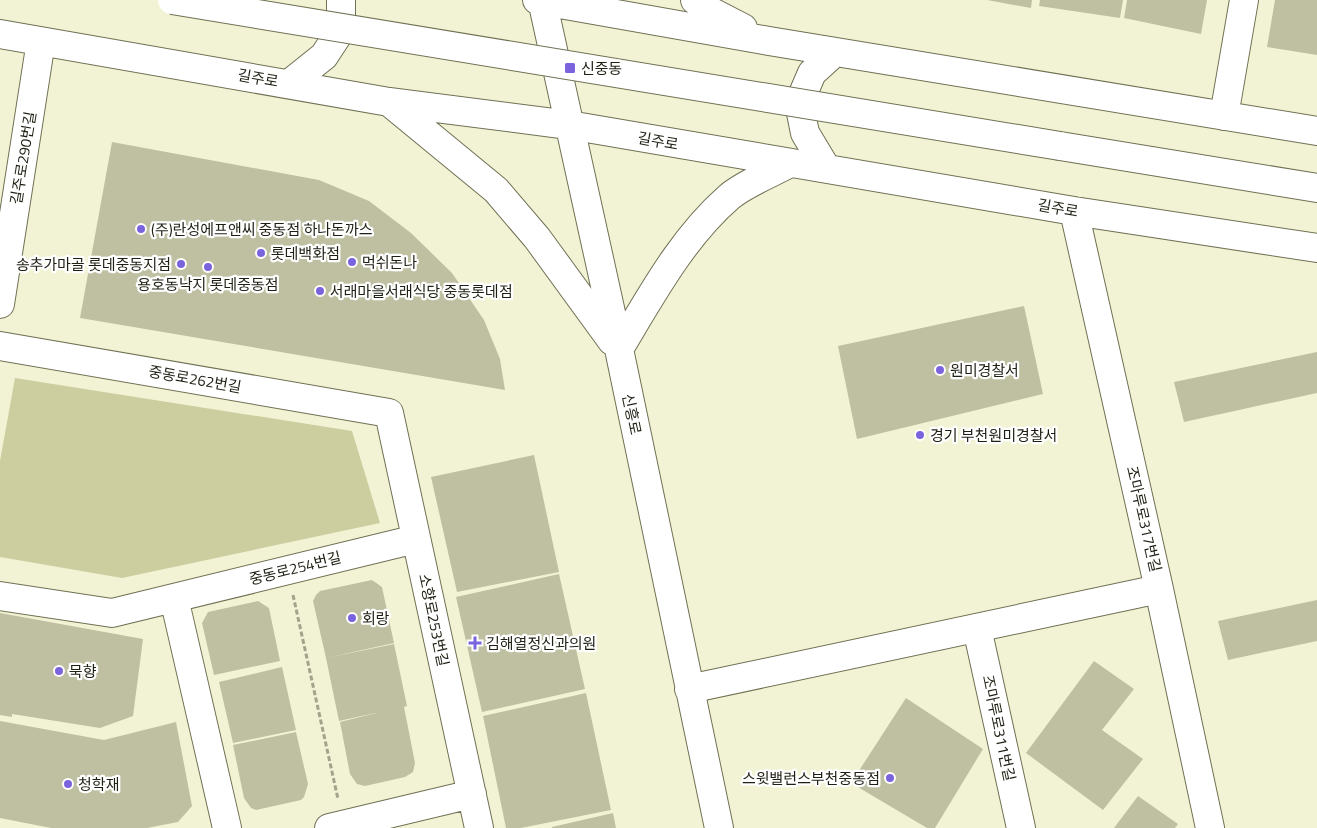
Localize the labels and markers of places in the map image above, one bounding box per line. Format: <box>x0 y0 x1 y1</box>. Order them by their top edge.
place label: 신중동 <box>581 57 622 80</box>
marker: 신중동 <box>563 61 577 75</box>
place label: (주)란성에프앤씨 중동점 하나돈까스 <box>151 218 373 241</box>
marker: (주)란성에프앤씨 중동점 하나돈까스 <box>135 223 147 235</box>
place label: 롯데백화점 <box>271 242 340 265</box>
marker: 롯데백화점 <box>255 247 267 259</box>
place label: 먹쉬돈나 <box>362 251 417 274</box>
place label: 송추가마골 롯데중동지점 <box>16 253 171 276</box>
marker: 먹쉬돈나 <box>346 256 358 268</box>
marker: 송추가마골 롯데중동지점 <box>175 258 187 270</box>
marker: 용호동낙지 롯데중동점 <box>202 261 214 273</box>
place label: 용호동낙지 롯데중동점 <box>137 273 279 296</box>
place label: 서래마을서래식당 중동롯데점 <box>330 280 513 303</box>
marker: 서래마을서래식당 중동롯데점 <box>314 285 326 297</box>
place label: 원미경찰서 <box>950 359 1019 382</box>
marker: 원미경찰서 <box>934 364 946 376</box>
place label: 경기 부천원미경찰서 <box>930 424 1058 447</box>
marker: 경기 부천원미경찰서 <box>914 429 926 441</box>
place label: 회랑 <box>362 607 390 630</box>
marker: 회랑 <box>346 612 358 624</box>
place label: 김해열정신과의원 <box>486 632 596 655</box>
marker: 김해열정신과의원 <box>468 636 482 650</box>
place label: 묵향 <box>69 660 97 683</box>
marker: 묵향 <box>53 665 65 677</box>
place label: 스윗밸런스부천중동점 <box>742 767 880 790</box>
marker: 스윗밸런스부천중동점 <box>884 772 896 784</box>
place label: 청학재 <box>78 773 119 796</box>
marker: 청학재 <box>62 778 74 790</box>

